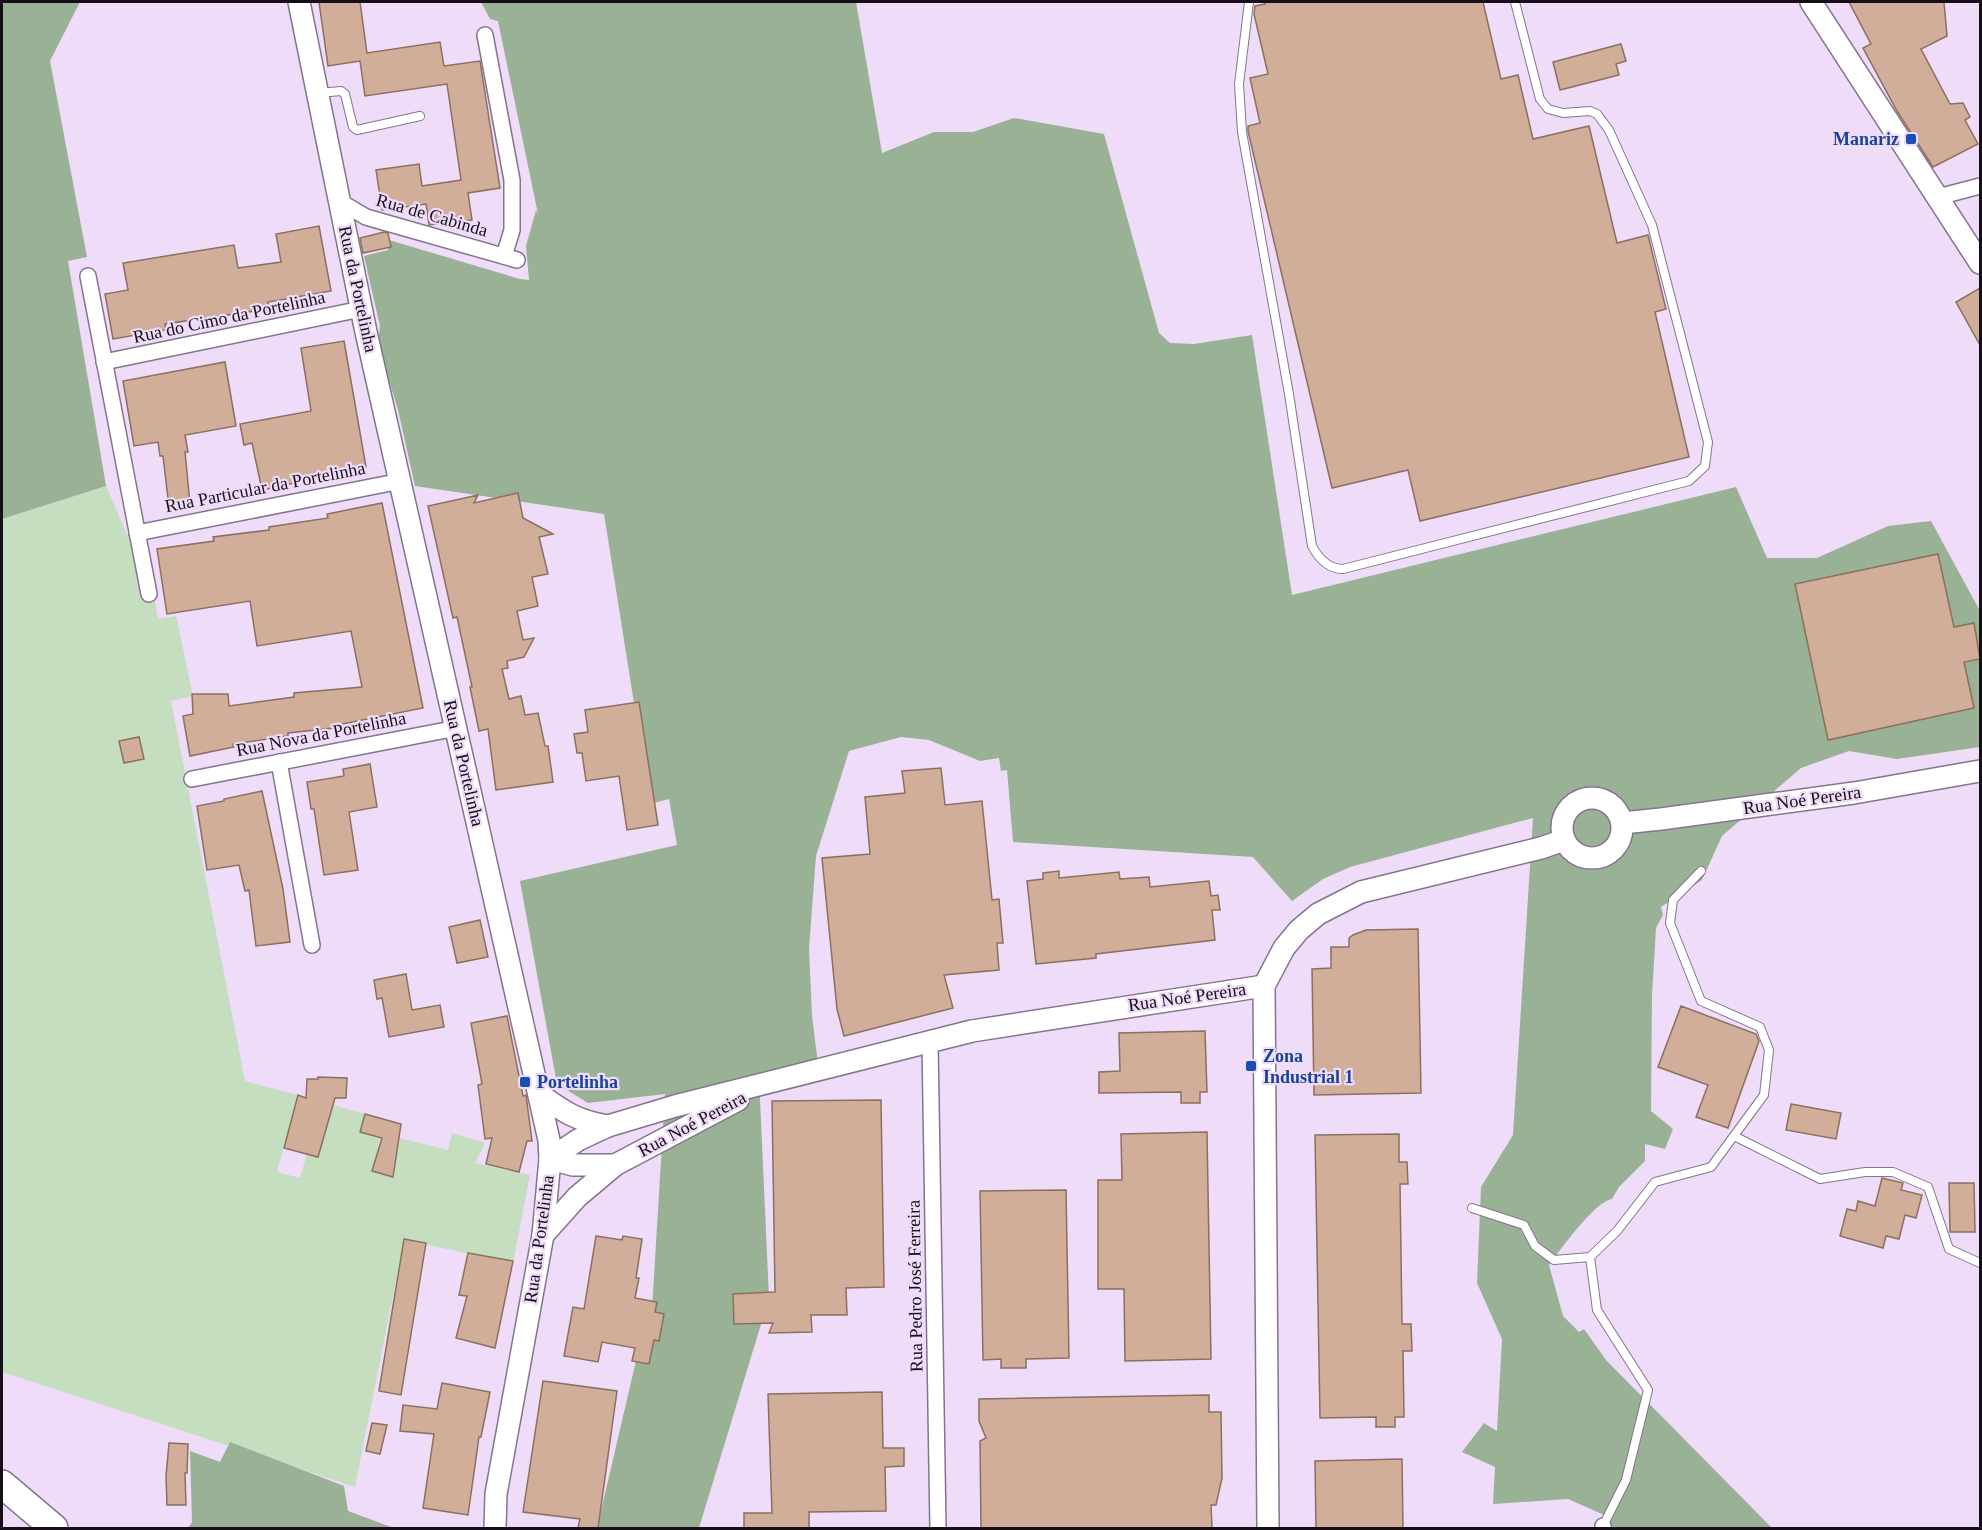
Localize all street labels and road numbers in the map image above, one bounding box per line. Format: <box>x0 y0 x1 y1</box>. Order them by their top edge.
street label: Rua de Cabinda <box>374 190 490 240</box>
street label: Rua da Portelinha <box>335 224 381 354</box>
street label: Rua do Cimo da Portelinha <box>131 287 327 347</box>
street label: Rua Particular da Portelinha <box>163 458 367 516</box>
street label: Rua da Portelinha <box>440 698 488 828</box>
street label: Rua Nova da Portelinha <box>234 708 408 760</box>
street label: Rua Noé Pereira <box>1742 782 1862 818</box>
street label: Rua Noé Pereira <box>1127 979 1247 1015</box>
street label: Rua Noé Pereira <box>635 1087 749 1161</box>
street label: Rua da Portelinha <box>520 1174 558 1304</box>
street label: Rua Pedro José Ferreira <box>903 1200 927 1372</box>

